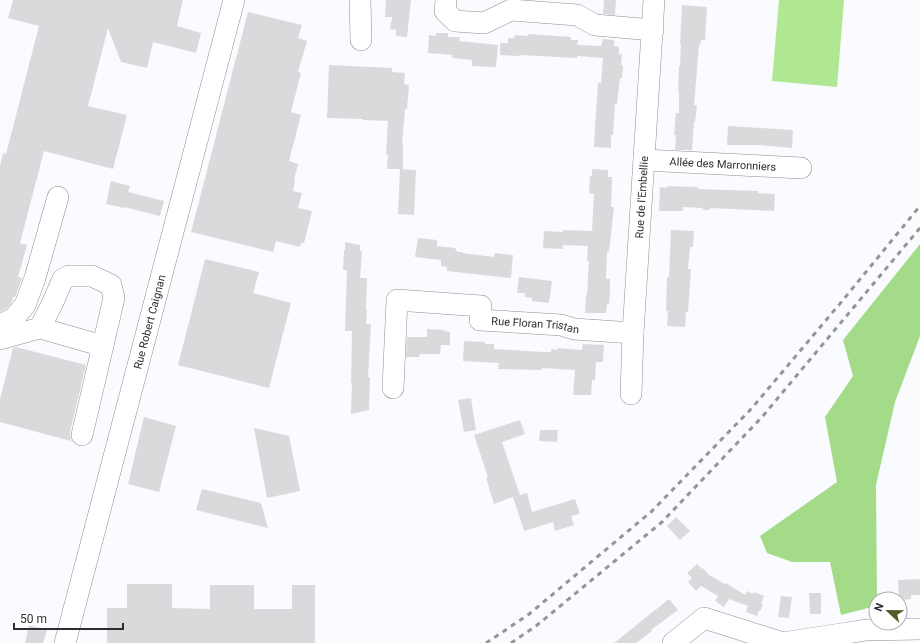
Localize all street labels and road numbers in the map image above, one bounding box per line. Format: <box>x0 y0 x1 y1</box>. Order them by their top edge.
street label: Rue de l'Embellie <box>633 155 651 239</box>
street label: Allée des Marronniers <box>669 155 777 174</box>
street label: Rue Robert Caignan <box>131 273 168 371</box>
street label: Rue Floran Tristan <box>491 315 580 336</box>

